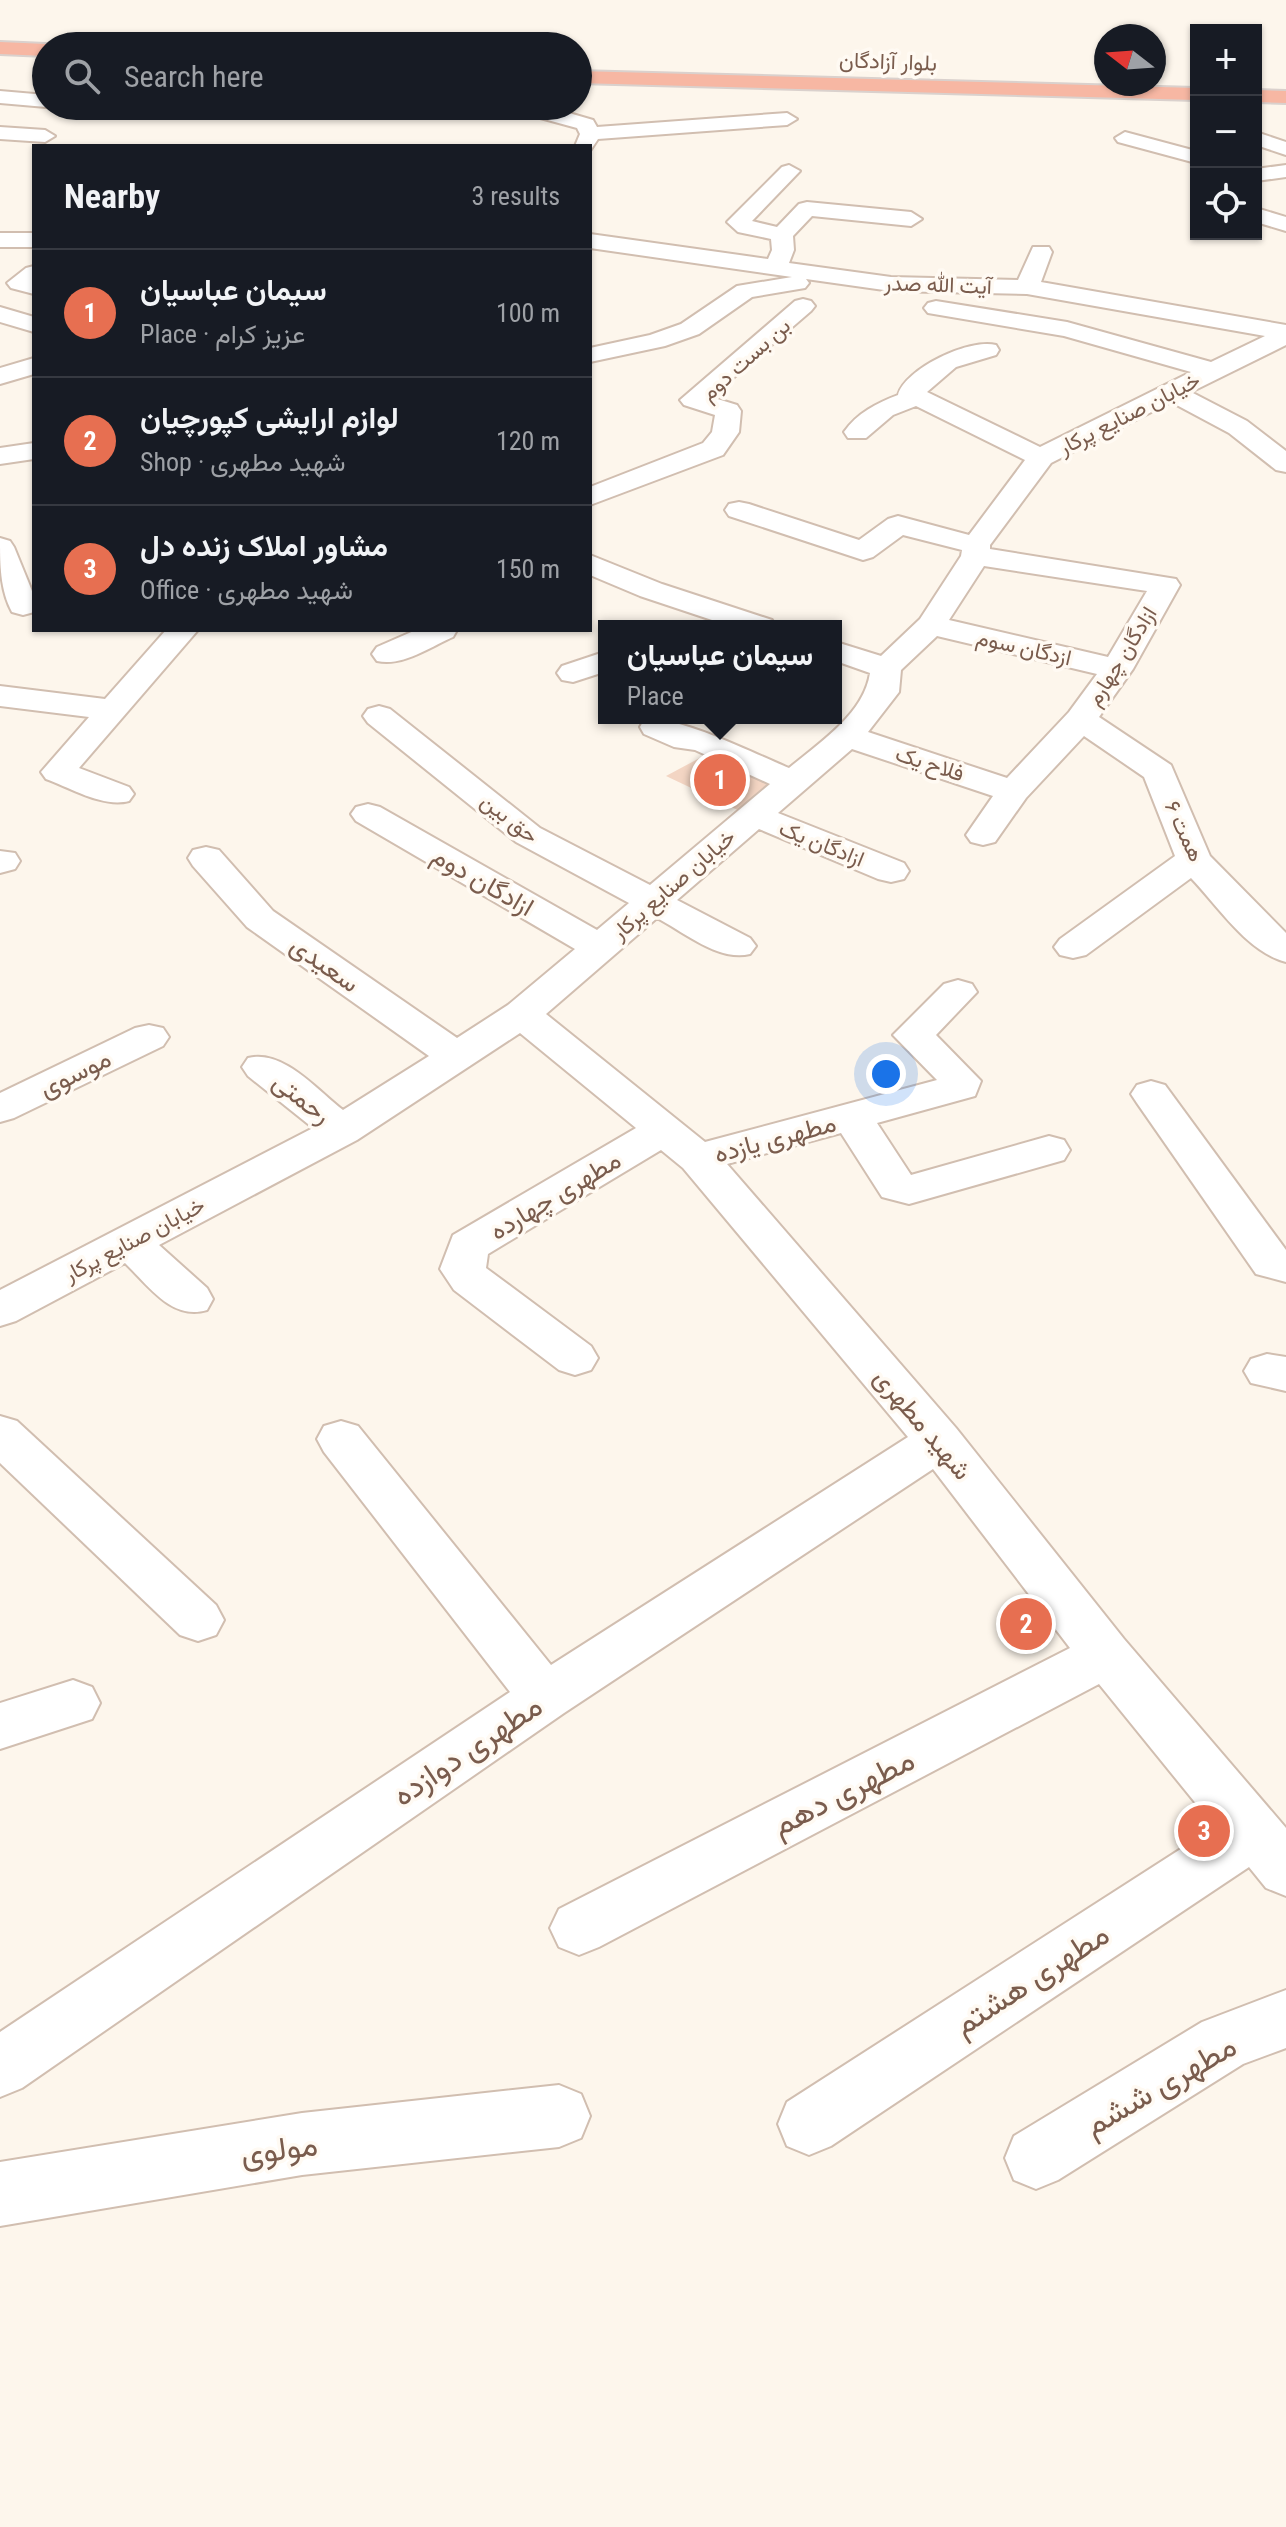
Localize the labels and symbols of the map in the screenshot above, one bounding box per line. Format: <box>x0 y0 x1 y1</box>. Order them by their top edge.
north arrow <box>1094 24 1166 96</box>
street label: بلوار آزادگان <box>839 47 937 77</box>
street label: آیت الله صدر <box>883 269 994 300</box>
street label: بن بست دوم <box>696 313 796 407</box>
street label: خیابان صنایع پرکار <box>1053 367 1205 462</box>
street label: ازادگان چهارم <box>1081 602 1163 712</box>
street label: ازدگان سوم <box>973 624 1074 673</box>
street label: فلاح یک <box>892 741 967 788</box>
pin: 1 <box>694 750 746 810</box>
street label: حق بین <box>475 788 543 849</box>
street label: همت ۶ <box>1160 797 1209 866</box>
street label: ازادگان یک <box>775 815 868 873</box>
street label: خیابان صنایع پرکار <box>606 824 742 947</box>
street label: ازادگان دوم <box>426 840 539 924</box>
street label: سعیدی <box>284 930 365 999</box>
street label: موسوی <box>34 1043 116 1104</box>
your location <box>866 1054 906 1094</box>
street label: رحمتی <box>266 1066 337 1131</box>
street label: مطهری یازده <box>711 1107 840 1170</box>
street label: مطهری چهارده <box>484 1144 627 1248</box>
street label: خیابان صنایع پرکار <box>59 1192 210 1289</box>
street label: شهید مطهری <box>867 1362 978 1486</box>
pin: 2 <box>1000 1594 1052 1654</box>
street label: مطهری دوازده <box>385 1686 550 1815</box>
street label: مطهری دهم <box>765 1740 921 1846</box>
pin: 3 <box>1178 1801 1230 1861</box>
street label: مطهری هشتم <box>946 1915 1117 2045</box>
street label: مطهری ششم <box>1077 2026 1244 2146</box>
street label: مولوی <box>238 2125 320 2174</box>

